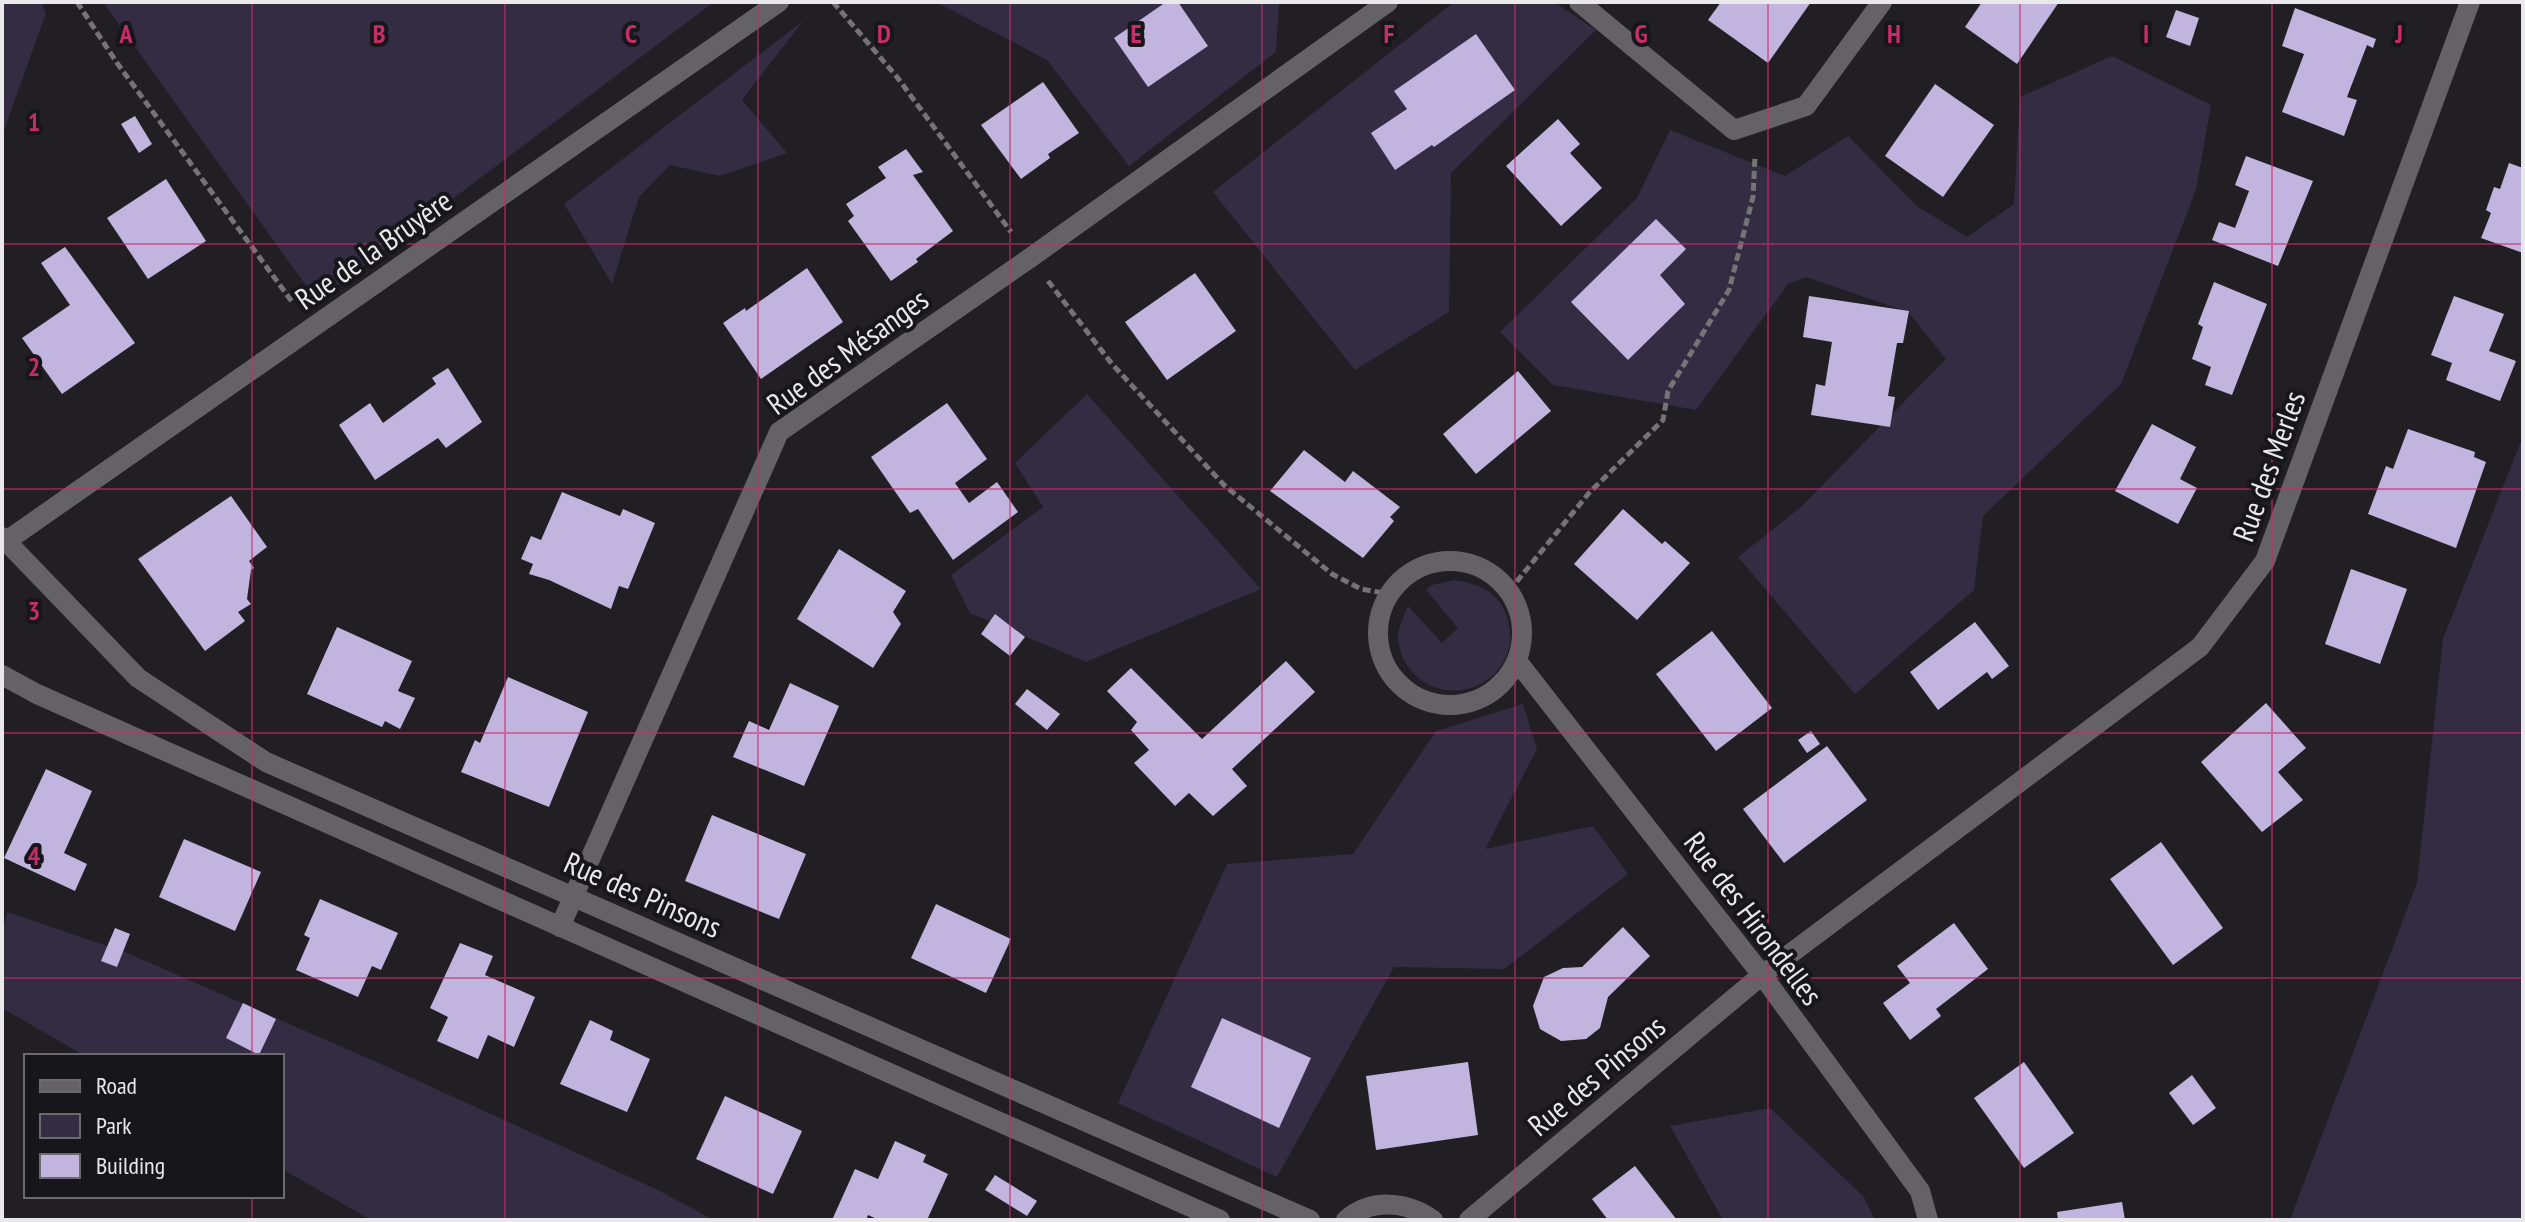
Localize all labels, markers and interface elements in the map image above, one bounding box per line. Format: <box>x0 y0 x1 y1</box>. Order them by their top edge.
text: A <box>118 17 133 50</box>
text: B <box>373 17 386 50</box>
text: C <box>625 17 637 50</box>
text: D <box>877 17 891 50</box>
text: E <box>1130 17 1142 50</box>
text: F <box>1384 17 1395 50</box>
text: G <box>1634 17 1648 50</box>
text: H <box>1887 17 1901 50</box>
text: I <box>2143 17 2149 50</box>
text: J <box>2394 17 2403 50</box>
text: 1 <box>28 105 40 138</box>
street label: Rue de la Bruyère <box>287 181 459 317</box>
street label: Rue des Mésanges <box>759 279 935 423</box>
text: 2 <box>28 350 40 383</box>
street label: Rue des Merles <box>2223 385 2313 547</box>
text: 3 <box>28 594 40 627</box>
street label: Rue des Hirondelles <box>1676 824 1832 1012</box>
text: 4 <box>28 839 41 872</box>
street label: Rue des Pinsons <box>558 842 728 946</box>
street label: Rue des Pinsons <box>1519 1006 1673 1144</box>
legend <box>24 1054 284 1198</box>
text: Road <box>96 1070 137 1101</box>
text: Park <box>96 1110 132 1141</box>
text: Building <box>96 1150 165 1181</box>

